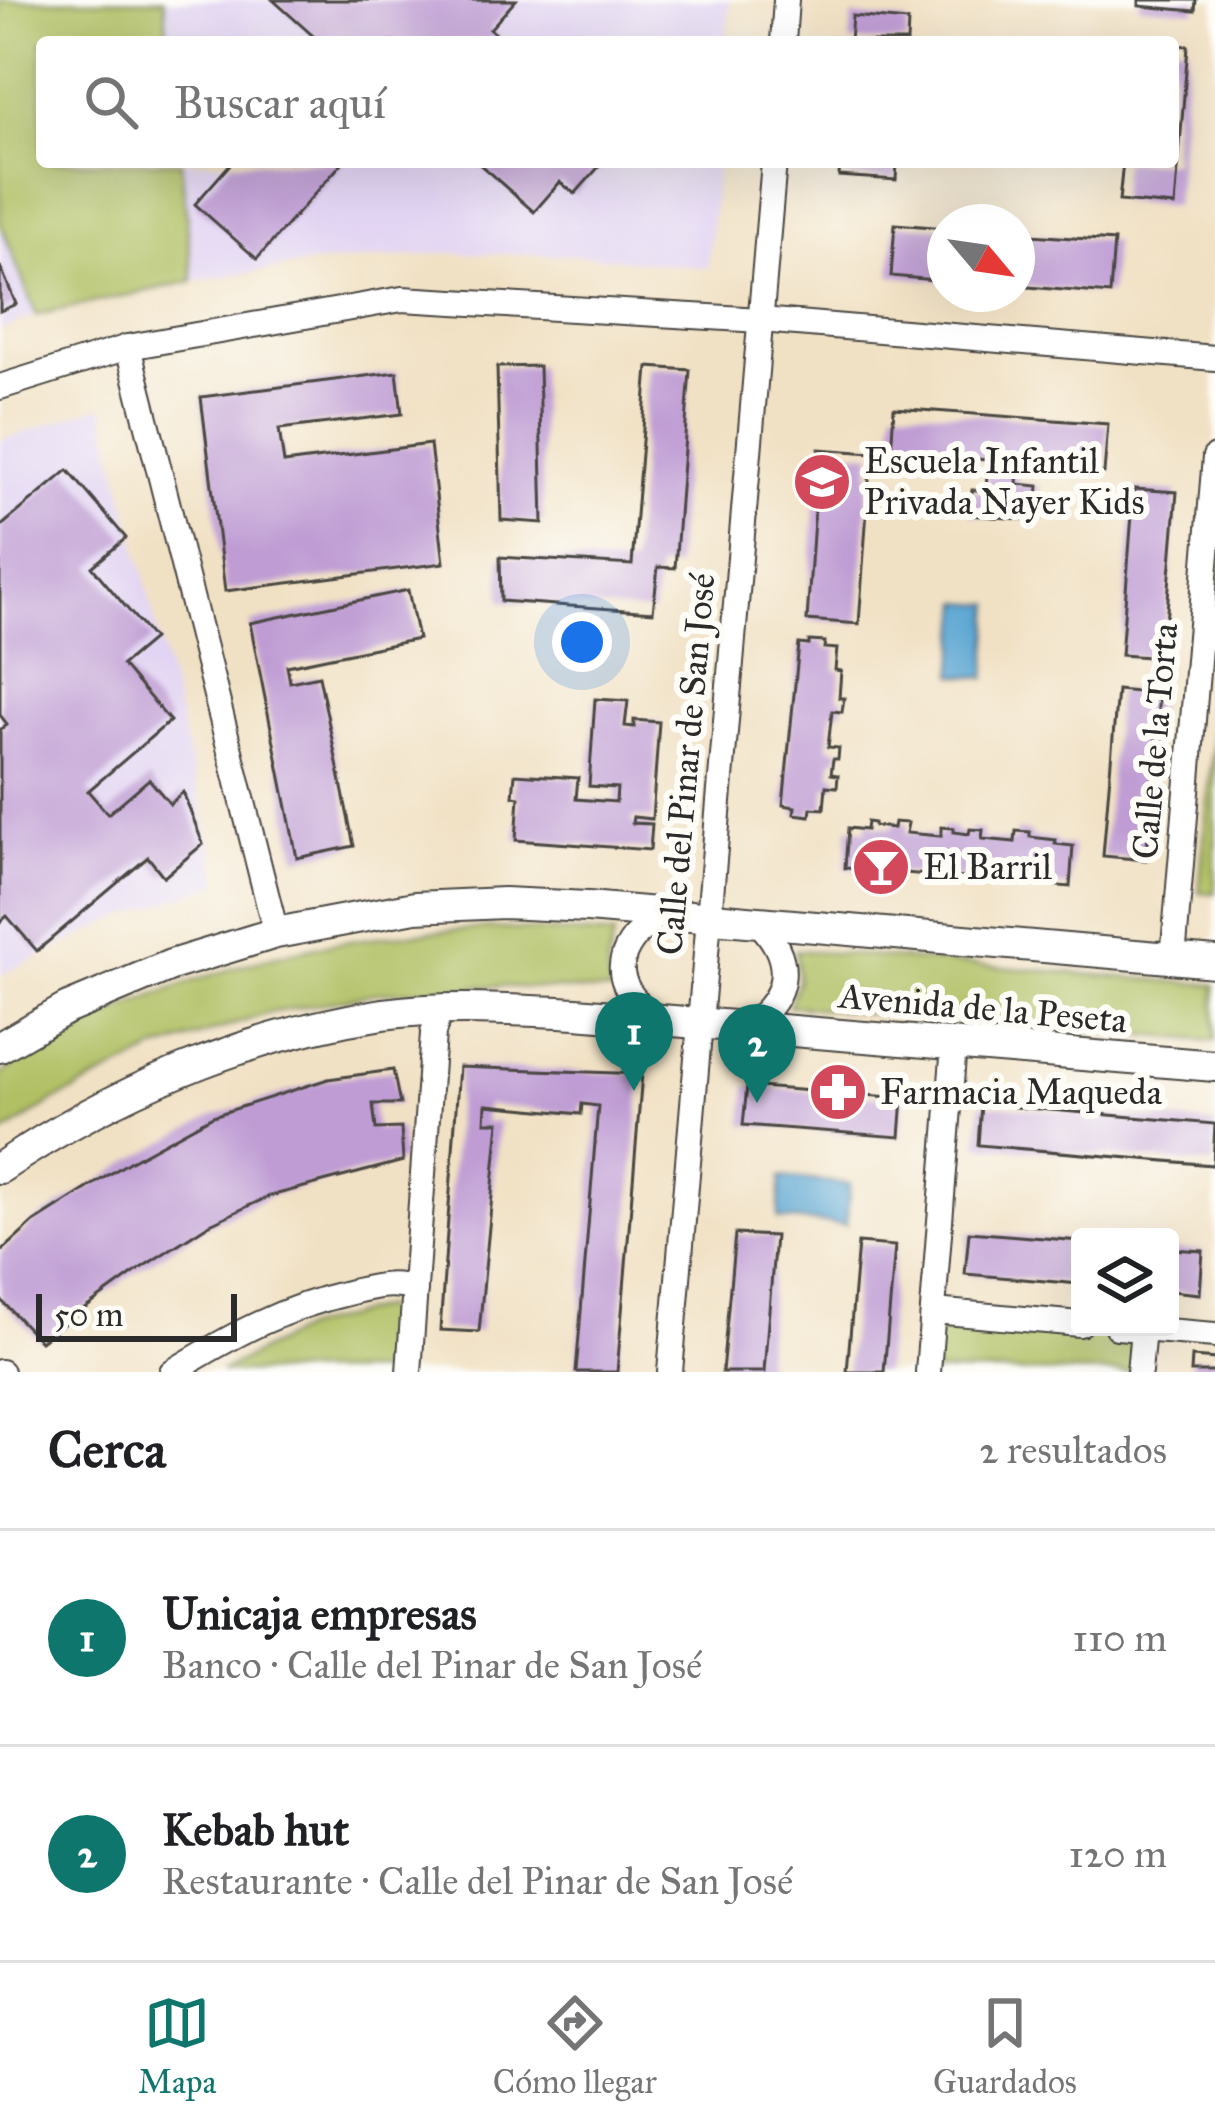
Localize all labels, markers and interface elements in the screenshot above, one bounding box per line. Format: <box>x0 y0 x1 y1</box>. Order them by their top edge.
search box <box>36 36 1179 168</box>
icon: search <box>78 69 144 135</box>
text: Buscar aquí <box>174 75 386 130</box>
north arrow <box>927 204 1035 312</box>
place label: Escuela Infantil Privada Nayer Kids <box>864 439 1145 524</box>
school or university icon: Escuela Infantil Privada Nayer Kids <box>791 451 853 513</box>
street label: Calle del Pinar de San José <box>647 571 725 957</box>
your location <box>552 612 612 672</box>
street label: Calle de la Torta <box>1123 620 1187 861</box>
bar icon: El Barril <box>850 836 912 898</box>
place label: El Barril <box>923 845 1052 889</box>
street label: Avenida de la Peseta <box>835 973 1130 1043</box>
pin: 1 <box>595 992 673 1091</box>
pin: 2 <box>718 1004 796 1103</box>
pharmacy icon: Farmacia Maqueda <box>807 1061 869 1123</box>
place label: Farmacia Maqueda <box>880 1070 1163 1114</box>
map controls <box>1071 1228 1179 1336</box>
button: layers <box>1071 1228 1179 1336</box>
scale bar <box>36 1288 237 1341</box>
text: 50 m <box>54 1295 123 1335</box>
text: Cerca <box>48 1419 166 1481</box>
text: 2 resultados <box>979 1426 1167 1474</box>
text: Unicaja empresas <box>162 1586 477 1641</box>
text: 1 <box>79 1614 95 1662</box>
text: 110 m <box>1072 1614 1167 1662</box>
text: Banco · Calle del Pinar de San José <box>162 1641 702 1689</box>
text: Kebab hut <box>162 1802 349 1857</box>
text: 2 <box>77 1830 97 1878</box>
text: 120 m <box>1068 1830 1167 1878</box>
text: Restaurante · Calle del Pinar de San José <box>162 1857 793 1905</box>
tab: Mapa <box>138 1990 217 2102</box>
tab: Cómo llegar <box>493 1990 657 2102</box>
tab: Guardados <box>933 1990 1077 2102</box>

